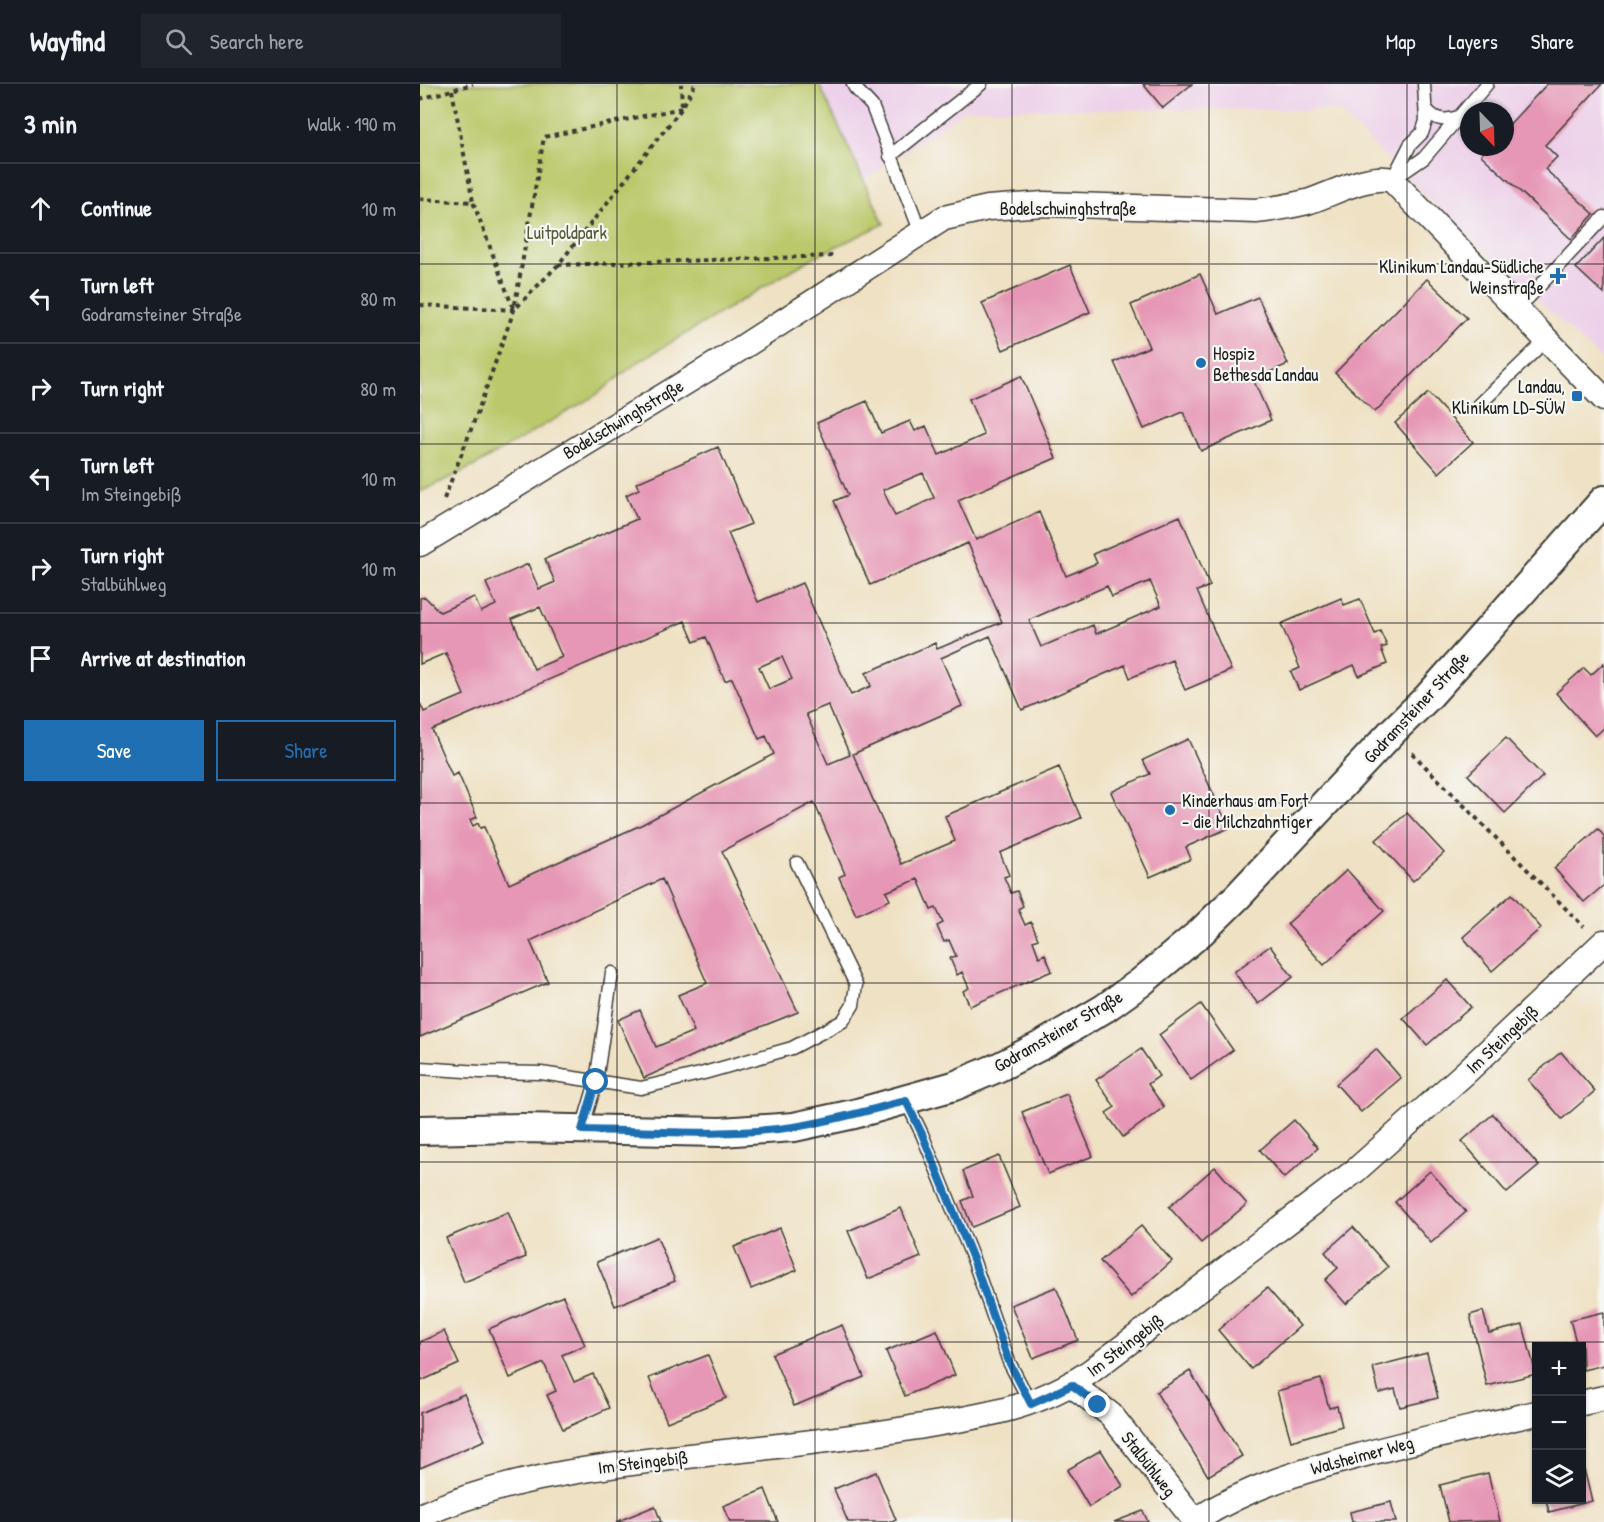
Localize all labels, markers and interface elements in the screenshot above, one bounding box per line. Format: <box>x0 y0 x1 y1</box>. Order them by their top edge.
search box <box>141 14 561 68</box>
text: Wayfind <box>30 22 105 60</box>
icon: search <box>162 25 195 58</box>
text: Search here <box>210 26 304 56</box>
text: Map <box>1386 27 1415 56</box>
text: Layers <box>1448 27 1498 56</box>
text: Share <box>1531 27 1574 56</box>
north arrow <box>1460 102 1514 156</box>
text: 3 min <box>24 106 77 141</box>
text: Walk · 190 m <box>307 110 396 137</box>
icon: ahead <box>24 192 57 225</box>
text: Continue <box>81 193 152 223</box>
text: 10 m <box>362 195 396 222</box>
street label: Bodelschwinghstraße <box>1000 196 1136 221</box>
park label: Luitpoldpark <box>527 220 608 245</box>
place label: Klinikum Landau-Südliche Weinstraße <box>1379 254 1544 300</box>
marker: Klinikum Landau-Südliche Weinstraße <box>1549 267 1567 285</box>
text: Turn left <box>81 270 154 300</box>
icon: left <box>24 282 57 315</box>
text: 80 m <box>360 285 396 312</box>
text: Godramsteiner Straße <box>81 300 242 327</box>
place label: Hospiz Bethesda Landau <box>1213 341 1319 387</box>
marker: Hospiz Bethesda Landau <box>1194 356 1208 370</box>
icon: right <box>24 372 57 405</box>
text: Turn right <box>81 373 164 403</box>
street label: Bodelschwinghstraße <box>558 373 688 465</box>
place label: Landau, Klinikum LD-SÜW <box>1452 374 1565 420</box>
text: 80 m <box>360 375 396 402</box>
marker: Landau, Klinikum LD-SÜW <box>1570 389 1584 403</box>
text: Turn left <box>81 450 154 480</box>
icon: left <box>24 462 57 495</box>
text: 10 m <box>362 465 396 492</box>
text: Im Steingebiß <box>81 480 182 507</box>
text: Turn right <box>81 540 164 570</box>
icon: right <box>24 552 57 585</box>
text: 10 m <box>362 555 396 582</box>
text: Stalbühlweg <box>81 570 166 597</box>
icon: arrive <box>24 642 57 675</box>
text: Arrive at destination <box>81 643 246 673</box>
street label: Godramsteiner Straße <box>1357 645 1475 769</box>
button: Save <box>24 720 204 781</box>
button: Share <box>216 720 396 781</box>
place label: Kinderhaus am Fort - die Milchzahntiger <box>1182 788 1313 834</box>
marker: Kinderhaus am Fort - die Milchzahntiger <box>1163 803 1177 817</box>
street label: Godramsteiner Straße <box>989 984 1127 1078</box>
street label: Im Steingebiß <box>1460 999 1544 1079</box>
route start <box>582 1068 608 1094</box>
street label: Im Steingebiß <box>1081 1308 1169 1382</box>
map controls <box>1532 1342 1586 1504</box>
button: + <box>1532 1342 1586 1396</box>
route end <box>1084 1391 1110 1417</box>
button: − <box>1532 1396 1586 1450</box>
street label: Stalbühlweg <box>1116 1426 1182 1502</box>
street label: Walsheimer Weg <box>1308 1429 1416 1481</box>
street label: Im Steingebiß <box>597 1444 689 1480</box>
button: layers <box>1532 1450 1586 1504</box>

